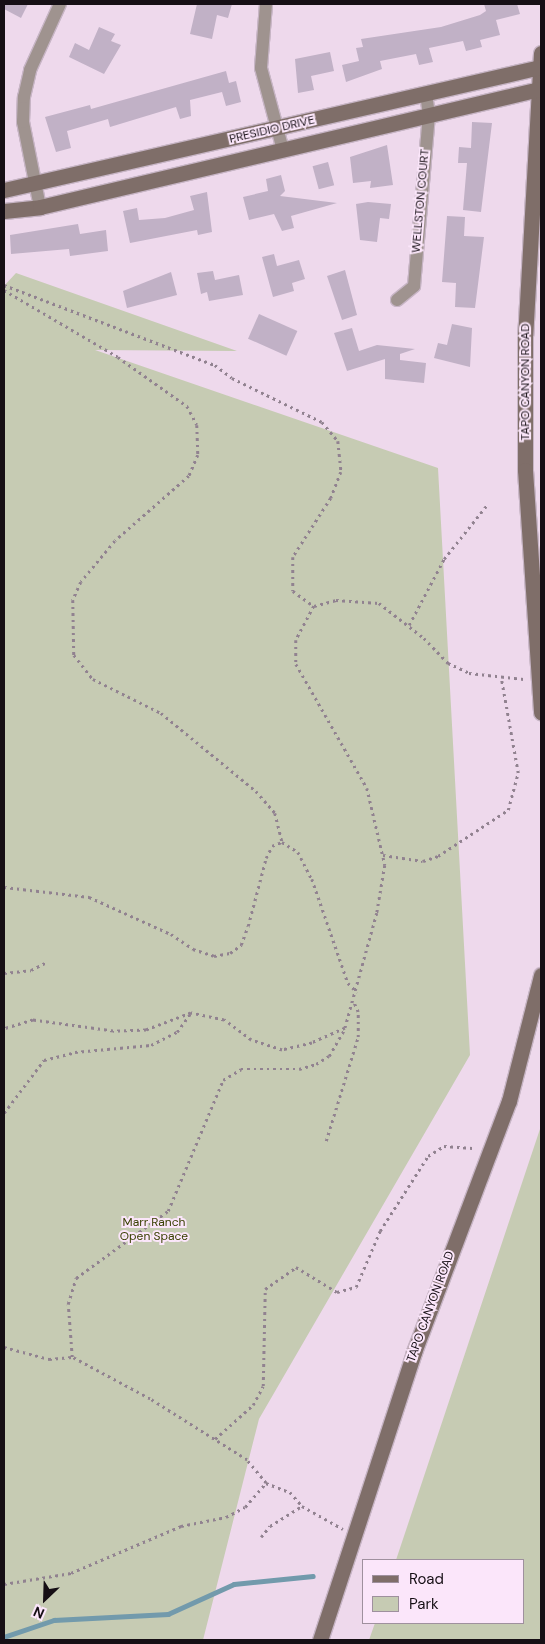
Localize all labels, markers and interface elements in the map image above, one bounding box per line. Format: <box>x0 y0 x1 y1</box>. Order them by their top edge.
street label: PRESIDIO DRIVE <box>228 113 316 147</box>
street label: WELLSTON COURT <box>409 149 433 253</box>
street label: TAPO CANYON ROAD <box>519 323 533 441</box>
park label: Marr Ranch Open Space <box>120 1216 188 1244</box>
street label: TAPO CANYON ROAD <box>404 1250 458 1364</box>
legend <box>362 1559 525 1624</box>
text: Road <box>409 1569 444 1589</box>
north arrow <box>20 1574 70 1624</box>
text: Park <box>409 1594 439 1614</box>
text: N <box>31 1602 47 1623</box>

